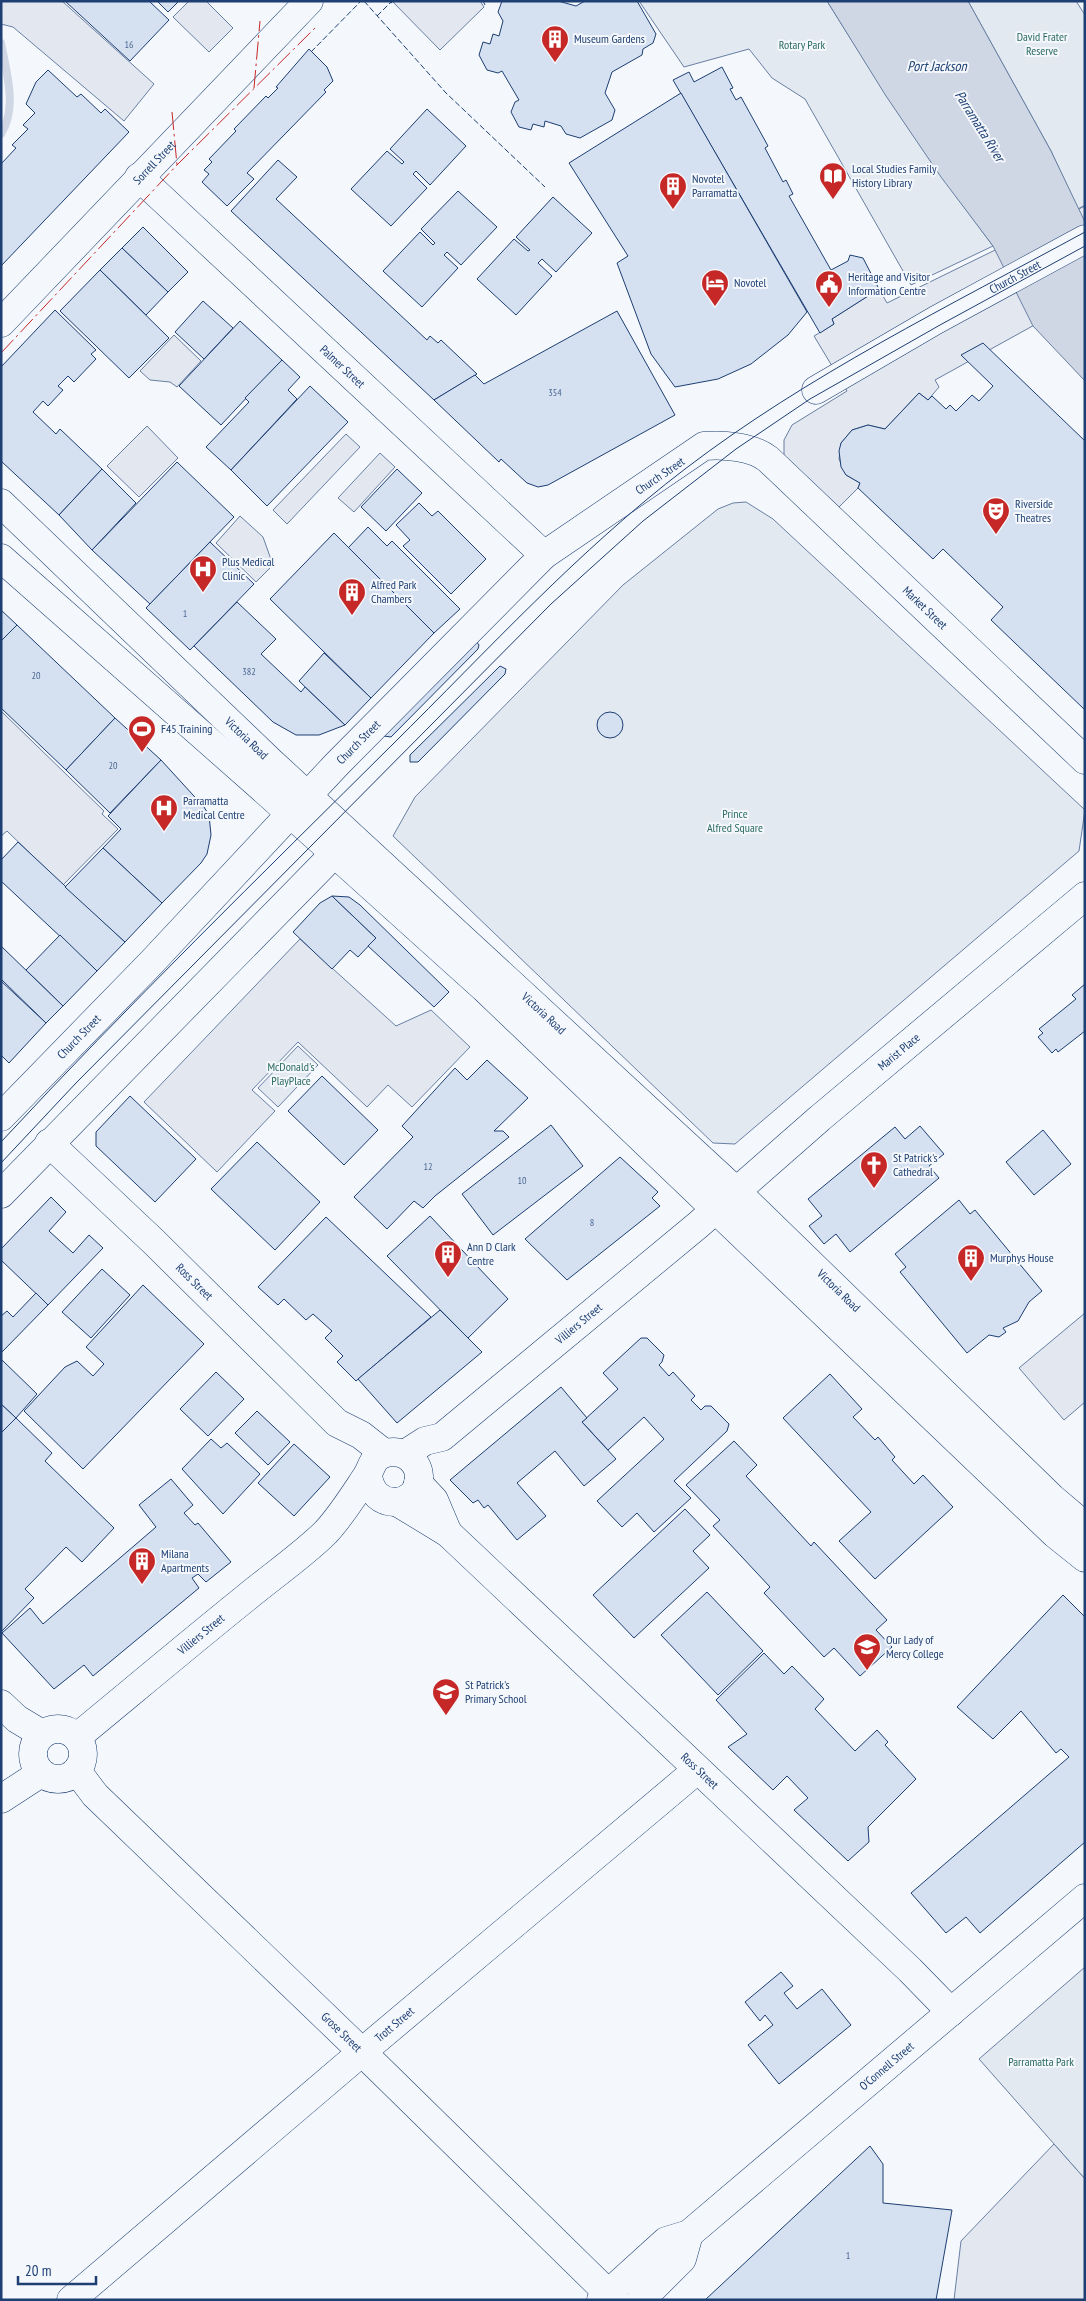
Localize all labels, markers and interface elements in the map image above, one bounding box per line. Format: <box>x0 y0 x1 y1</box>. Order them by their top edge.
building icon: Museum Gardens <box>540 24 570 63</box>
park label: David Frater Reserve <box>1017 29 1068 58</box>
place label: Museum Gardens <box>574 31 645 46</box>
park label: Rotary Park <box>779 37 826 52</box>
house number: 16 <box>125 38 134 51</box>
water label: Port Jackson <box>907 57 967 75</box>
water label: Parramatta River <box>951 87 1010 167</box>
street label: Sorrell Street <box>130 137 179 187</box>
library icon: Local Studies Family History Library <box>818 161 848 200</box>
place label: Local Studies Family History Library <box>852 161 937 190</box>
building icon: Novotel Parramatta <box>658 171 688 210</box>
place label: Novotel Parramatta <box>692 171 737 200</box>
street label: Church Street <box>987 256 1044 297</box>
hotel icon: Novotel <box>700 268 730 307</box>
public building icon: Heritage and Visitor Information Centre <box>814 269 844 308</box>
place label: Heritage and Visitor Information Centre <box>848 269 931 298</box>
place label: Novotel <box>734 275 767 290</box>
street label: Palmer Street <box>317 342 369 391</box>
house number: 354 <box>548 386 562 399</box>
street label: Church Street <box>632 453 688 498</box>
theatre icon: Riverside Theatres <box>981 496 1011 535</box>
place label: Riverside Theatres <box>1015 496 1053 525</box>
hospital icon: Plus Medical Clinic <box>188 554 218 593</box>
place label: Plus Medical Clinic <box>222 554 274 583</box>
building icon: Alfred Park Chambers <box>337 577 367 616</box>
place label: Alfred Park Chambers <box>371 577 417 606</box>
street label: Market Street <box>900 583 951 633</box>
house number: 1 <box>183 607 187 620</box>
house number: 382 <box>242 665 256 678</box>
house number: 20 <box>32 669 41 682</box>
street label: Victoria Road <box>221 713 272 762</box>
sports icon: F45 Training <box>127 714 157 753</box>
street label: Church Street <box>333 716 384 767</box>
place label: F45 Training <box>161 721 212 736</box>
house number: 20 <box>109 759 118 772</box>
hospital icon: Parramatta Medical Centre <box>149 793 179 832</box>
place label: Parramatta Medical Centre <box>183 793 245 822</box>
park label: Prince Alfred Square <box>707 806 763 835</box>
street label: Victoria Road <box>518 988 569 1037</box>
street label: Church Street <box>54 1011 104 1062</box>
street label: Marist Place <box>875 1030 923 1073</box>
park label: McDonald's PlayPlace <box>267 1059 315 1088</box>
church icon: St Patrick's Cathedral <box>859 1150 889 1189</box>
place label: St Patrick's Cathedral <box>893 1150 938 1179</box>
house number: 12 <box>424 1160 433 1173</box>
house number: 10 <box>518 1174 527 1187</box>
house number: 8 <box>590 1216 594 1229</box>
building icon: Ann D Clark Centre <box>433 1239 463 1278</box>
place label: Ann D Clark Centre <box>467 1239 516 1268</box>
building icon: Murphys House <box>956 1243 986 1282</box>
place label: Murphys House <box>990 1250 1054 1265</box>
street label: Ross Street <box>173 1260 217 1304</box>
street label: Victoria Road <box>814 1265 864 1315</box>
street label: Villiers Street <box>551 1299 605 1348</box>
building icon: Milana Apartments <box>127 1546 157 1585</box>
place label: Milana Apartments <box>161 1546 209 1575</box>
street label: Villiers Street <box>174 1610 228 1658</box>
school or university icon: Our Lady of Mercy College <box>852 1632 882 1671</box>
place label: Our Lady of Mercy College <box>886 1632 944 1661</box>
school or university icon: St Patrick's Primary School <box>431 1677 461 1716</box>
place label: St Patrick's Primary School <box>465 1677 527 1706</box>
street label: Ross Street <box>678 1749 722 1792</box>
street label: Trott Street <box>372 2003 418 2045</box>
street label: Grose Street <box>318 2009 366 2055</box>
street label: O'Connell Street <box>856 2038 917 2093</box>
park label: Parramatta Park <box>1008 2054 1074 2069</box>
house number: 1 <box>846 2249 850 2262</box>
scale bar <box>18 2254 95 2286</box>
text: 20 m <box>25 2261 51 2280</box>

